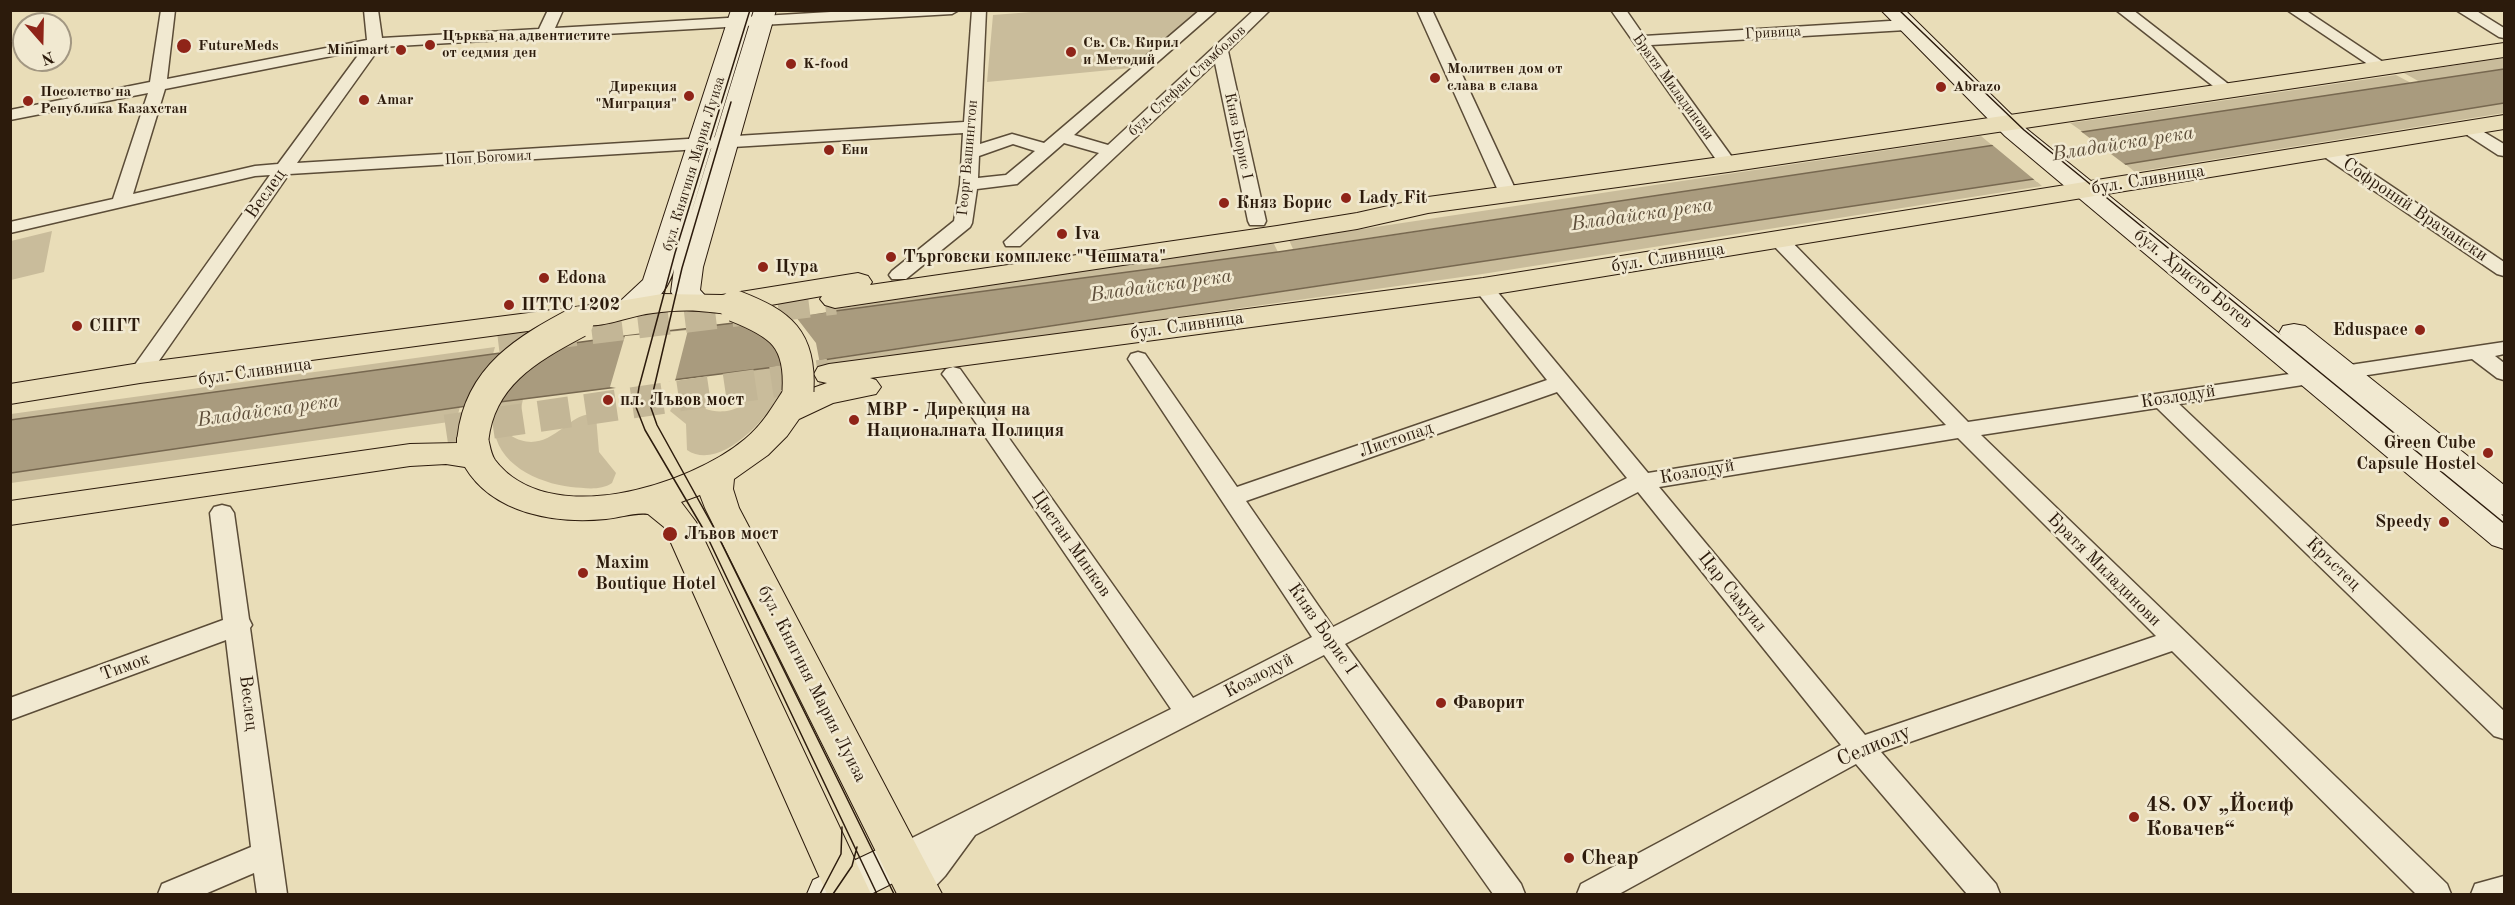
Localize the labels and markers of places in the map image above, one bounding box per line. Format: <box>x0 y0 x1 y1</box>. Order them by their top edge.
place label: Църква на адвентистите от седмия ден <box>442 27 610 62</box>
place label: Св. Св. Кирил и Методий <box>1083 34 1179 69</box>
marker: FutureMeds <box>175 37 193 55</box>
place label: FutureMeds <box>198 37 279 55</box>
marker: Църква на адвентистите от седмия ден <box>423 38 437 52</box>
place label: Minimart <box>327 41 389 59</box>
marker: Minimart <box>394 43 408 57</box>
marker: Св. Св. Кирил и Методий <box>1064 45 1078 59</box>
place label: K-food <box>803 55 849 73</box>
marker: K-food <box>784 57 798 71</box>
place label: Молитвен дом от слава в слава <box>1447 60 1562 95</box>
marker: Молитвен дом от слава в слава <box>1428 71 1442 85</box>
place label: Дирекция "Миграция" <box>595 78 677 113</box>
place label: Abrazo <box>1953 78 2001 96</box>
marker: Abrazo <box>1934 80 1948 94</box>
place label: Посолство на Република Казахстан <box>40 83 188 118</box>
marker: Дирекция "Миграция" <box>682 89 696 103</box>
place label: Amar <box>376 91 413 109</box>
marker: Amar <box>357 93 371 107</box>
marker: Посолство на Република Казахстан <box>21 94 35 108</box>
place label: Ени <box>841 141 868 159</box>
marker: Ени <box>822 143 836 157</box>
place label: Lady Fit <box>1358 187 1427 209</box>
marker: Lady Fit <box>1339 191 1353 205</box>
place label: Княз Борис <box>1236 192 1332 214</box>
marker: Княз Борис <box>1217 196 1231 210</box>
place label: Iva <box>1074 223 1100 245</box>
marker: Iva <box>1055 227 1069 241</box>
place label: Търговски комплекс "Чешмата" <box>903 246 1166 268</box>
marker: Търговски комплекс "Чешмата" <box>884 250 898 264</box>
place label: Цура <box>775 256 818 278</box>
marker: Цура <box>756 260 770 274</box>
place label: Edona <box>556 267 606 289</box>
marker: Edona <box>537 271 551 285</box>
place label: ПТТС 1202 <box>521 294 620 316</box>
marker: ПТТС 1202 <box>502 298 516 312</box>
place label: СПГТ <box>89 315 140 337</box>
marker: СПГТ <box>70 319 84 333</box>
place label: Eduspace <box>2332 319 2408 341</box>
marker: Eduspace <box>2413 323 2427 337</box>
place label: пл. Лъвов мост <box>620 389 744 411</box>
marker: пл. Лъвов мост <box>601 393 615 407</box>
place label: МВР - Дирекция на Националната Полиция <box>866 399 1064 442</box>
marker: МВР - Дирекция на Националната Полиция <box>847 413 861 427</box>
place label: Green Cube Capsule Hostel <box>2356 432 2476 474</box>
marker: Green Cube Capsule Hostel <box>2481 446 2495 460</box>
place label: Speedy <box>2375 511 2432 533</box>
marker: Speedy <box>2437 515 2451 529</box>
place label: Лъвов мост <box>684 523 778 545</box>
marker: Лъвов мост <box>661 525 679 543</box>
place label: Maxim Boutique Hotel <box>595 552 716 594</box>
marker: Maxim Boutique Hotel <box>576 566 590 580</box>
place label: Фаворит <box>1453 692 1524 714</box>
marker: Фаворит <box>1434 696 1448 710</box>
place label: 48. ОУ „Йосиф Ковачев“ <box>2146 792 2294 842</box>
marker: 48. ОУ „Йосиф Ковачев“ <box>2127 810 2141 824</box>
place label: Cheap <box>1581 845 1639 871</box>
marker: Cheap <box>1562 851 1576 865</box>

